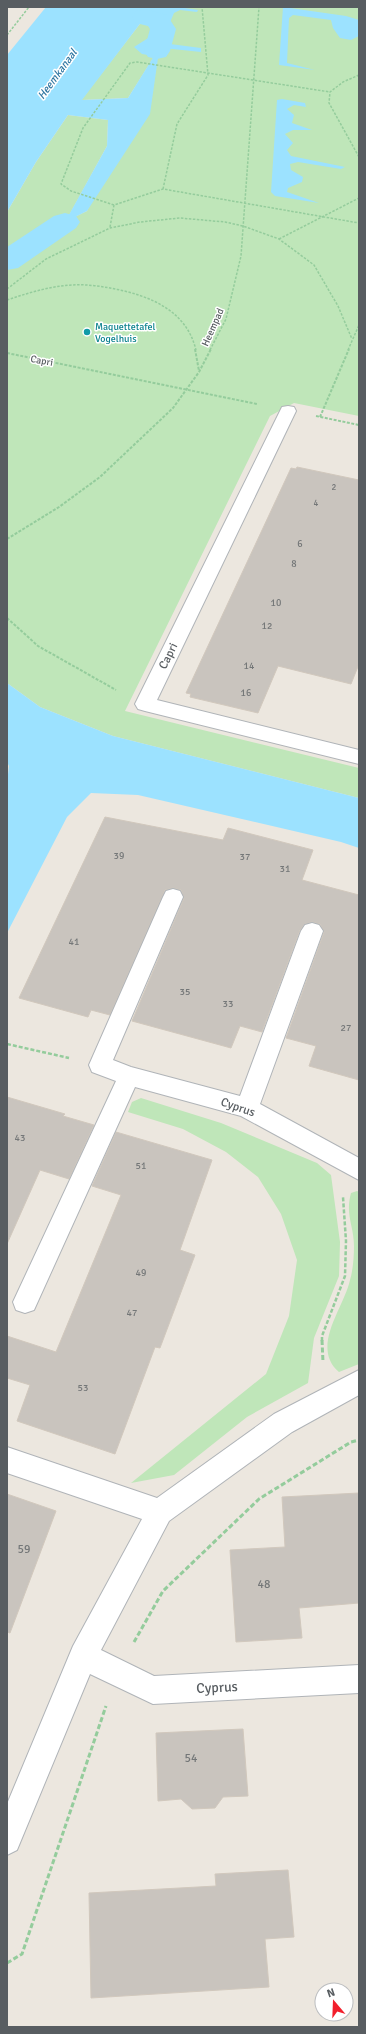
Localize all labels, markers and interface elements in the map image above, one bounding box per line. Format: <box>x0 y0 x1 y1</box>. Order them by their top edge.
water label: Heemkanaal <box>35 46 80 102</box>
street label: Heempad <box>199 307 227 348</box>
place label: Maquettetafel Vogelhuis <box>95 321 156 345</box>
marker: Maquettetafel Vogelhuis <box>82 327 92 337</box>
street label: Capri <box>29 353 54 369</box>
house number: 2 <box>332 482 337 493</box>
house number: 4 <box>314 498 319 509</box>
house number: 6 <box>297 538 303 550</box>
house number: 8 <box>291 558 297 570</box>
house number: 10 <box>271 597 281 609</box>
house number: 12 <box>262 620 272 632</box>
street label: Capri <box>156 641 181 672</box>
house number: 14 <box>244 660 255 672</box>
house number: 16 <box>241 687 251 699</box>
house number: 39 <box>114 850 124 862</box>
house number: 37 <box>240 851 250 863</box>
house number: 31 <box>280 863 290 875</box>
house number: 41 <box>69 936 79 948</box>
house number: 35 <box>180 986 190 998</box>
house number: 33 <box>223 998 233 1010</box>
house number: 27 <box>341 1022 351 1034</box>
street label: Cyprus <box>219 1095 257 1120</box>
house number: 43 <box>15 1132 25 1144</box>
house number: 51 <box>136 1160 146 1172</box>
house number: 49 <box>136 1267 146 1279</box>
house number: 47 <box>127 1307 137 1319</box>
house number: 53 <box>78 1382 88 1394</box>
house number: 59 <box>18 1542 30 1557</box>
house number: 48 <box>258 1577 270 1592</box>
street label: Cyprus <box>196 1678 238 1697</box>
house number: 54 <box>185 1751 198 1766</box>
north arrow <box>314 1982 354 2022</box>
text: N <box>325 1986 337 2000</box>

